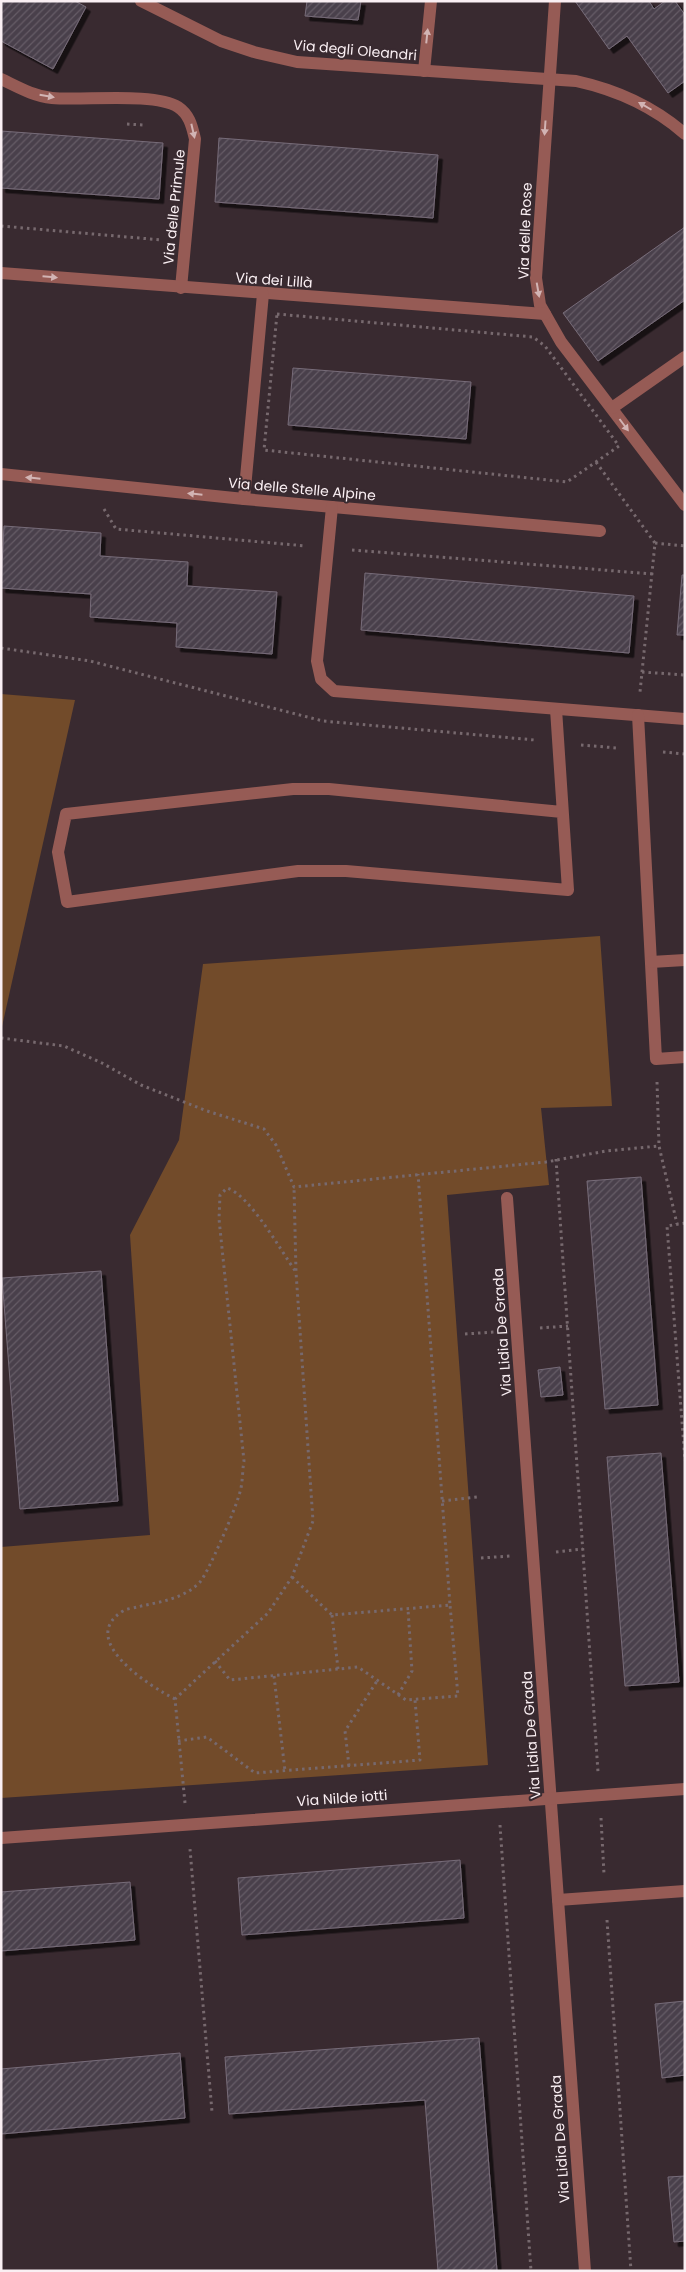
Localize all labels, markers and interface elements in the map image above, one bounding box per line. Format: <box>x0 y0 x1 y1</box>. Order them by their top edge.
one-way arrow <box>423 28 431 44</box>
street label: Via degli Oleandri <box>292 35 418 65</box>
one-way arrow <box>39 93 55 101</box>
one-way arrow <box>639 101 652 110</box>
one-way arrow <box>541 120 549 136</box>
one-way arrow <box>189 124 197 139</box>
street label: Via delle Primule <box>158 148 190 266</box>
street label: Via delle Rose <box>513 182 537 280</box>
street label: Via dei Lillà <box>235 267 313 293</box>
one-way arrow <box>42 274 58 282</box>
one-way arrow <box>534 282 542 298</box>
one-way arrow <box>619 418 630 431</box>
street label: Via delle Stelle Alpine <box>227 473 377 505</box>
one-way arrow <box>25 474 41 482</box>
one-way arrow <box>187 490 203 498</box>
street label: Via Lidia De Grada <box>488 1267 516 1397</box>
street label: Via Lidia De Grada <box>517 1670 545 1800</box>
street label: Via Nilde iotti <box>296 1785 388 1811</box>
street label: Via Lidia De Grada <box>546 2074 574 2204</box>

